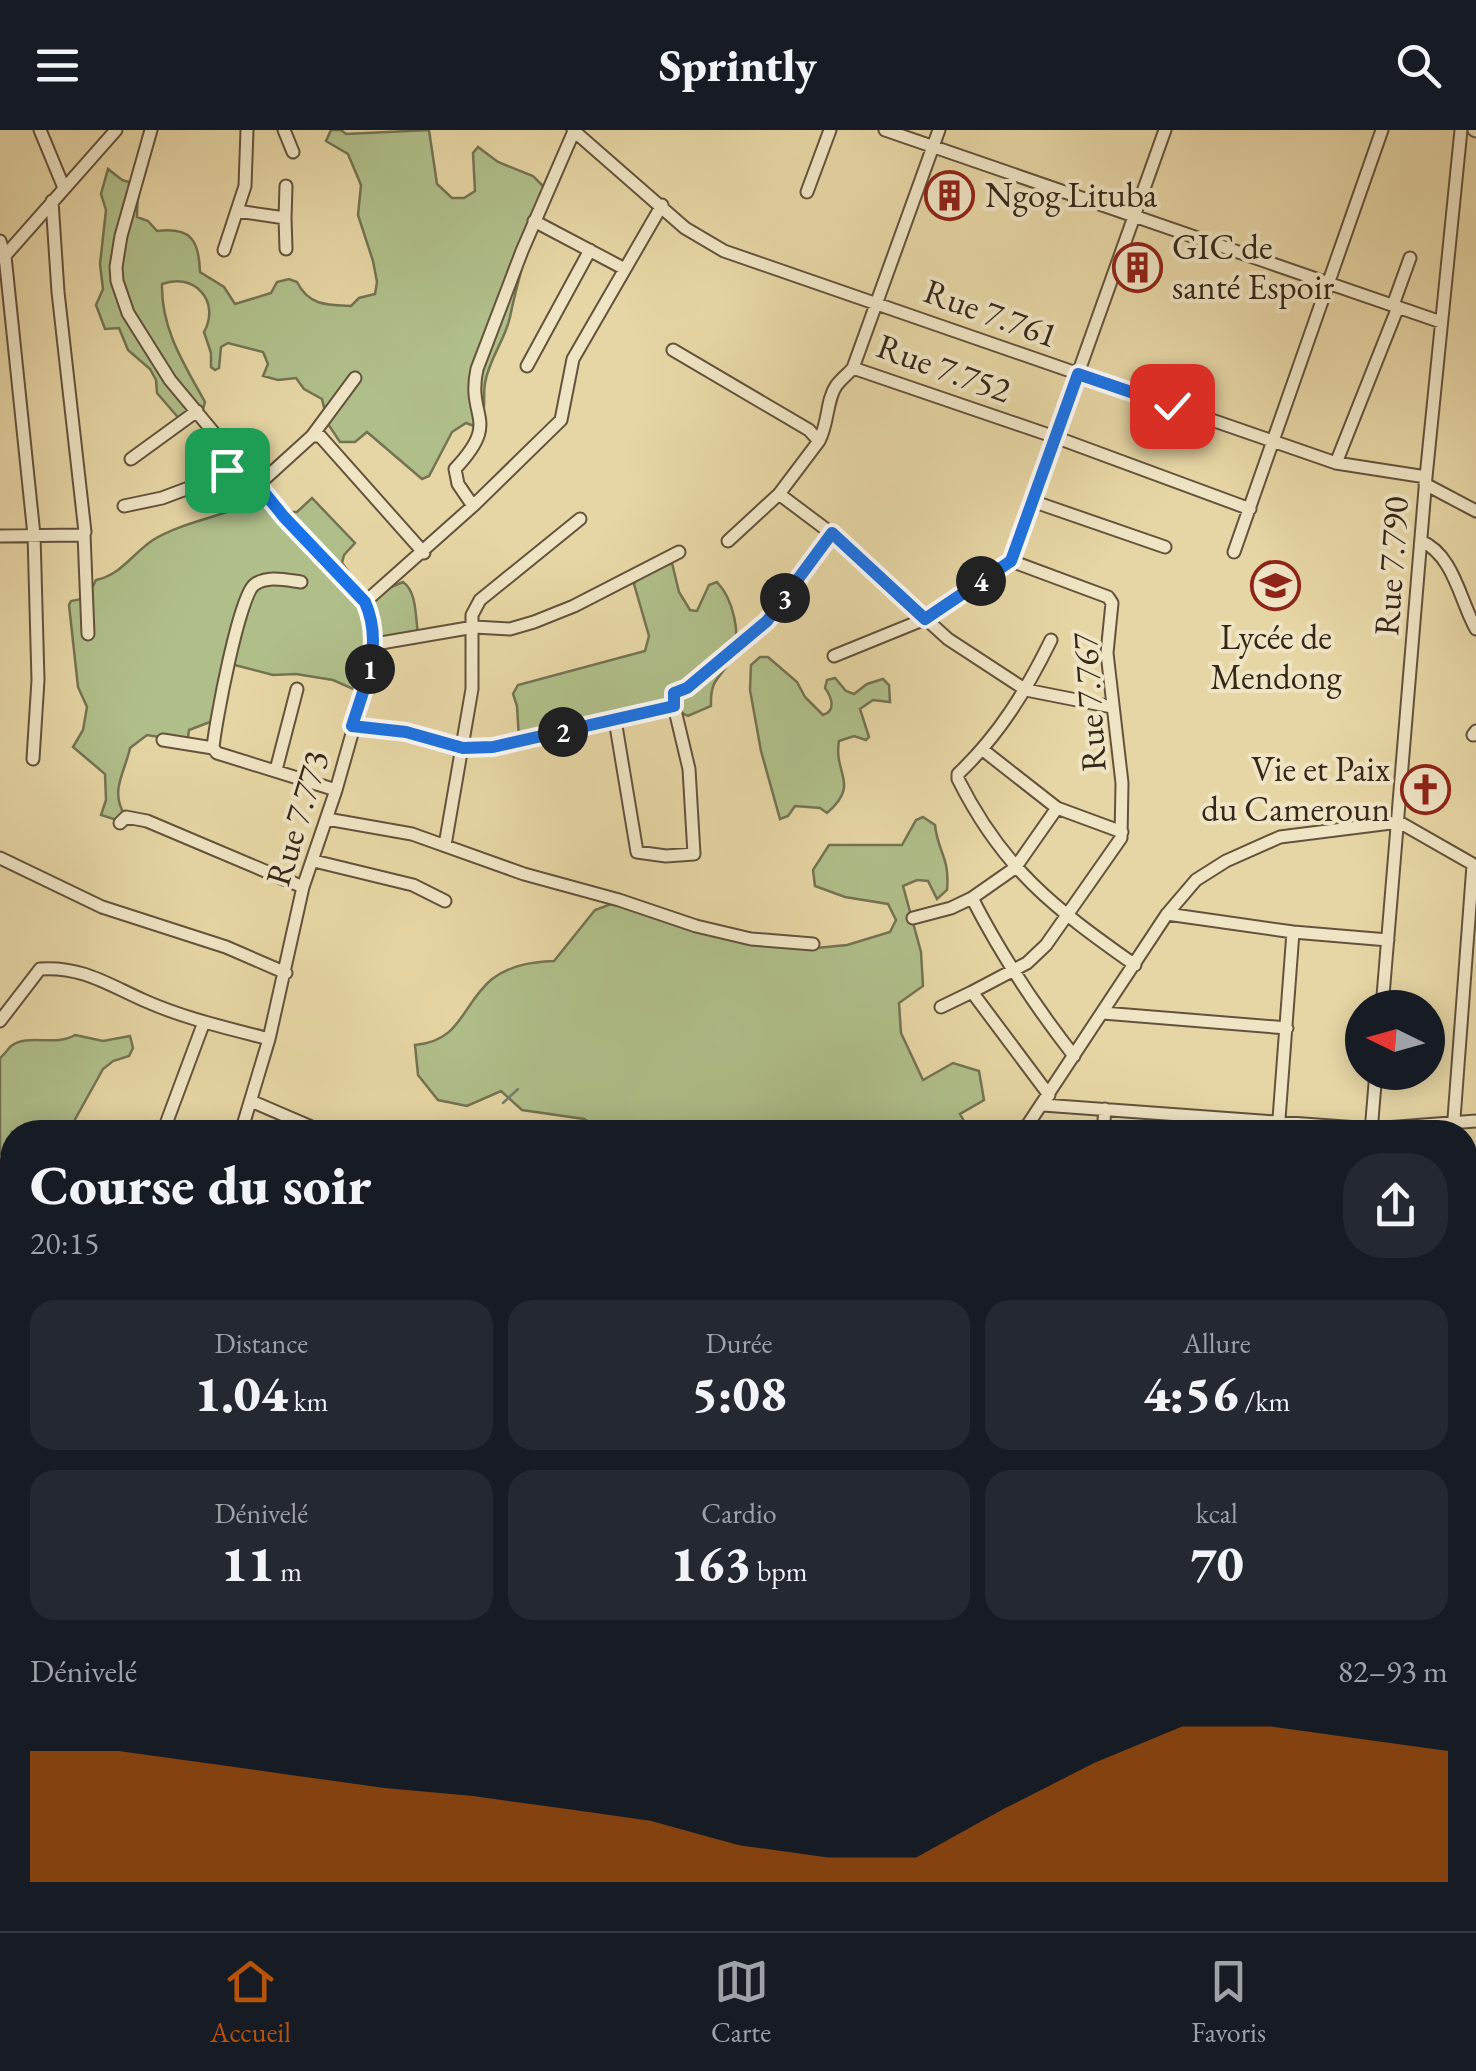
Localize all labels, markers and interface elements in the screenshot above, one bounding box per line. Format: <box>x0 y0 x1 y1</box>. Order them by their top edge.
text: Sprintly <box>659 36 817 94</box>
icon: menu <box>30 38 85 93</box>
icon: search <box>1391 38 1446 93</box>
building icon: Ngog Lituba <box>924 169 976 221</box>
place label: Ngog Lituba <box>985 172 1157 217</box>
place label: GIC de santé Espoir <box>1172 224 1335 309</box>
building icon: GIC de santé Espoir <box>1111 241 1163 293</box>
street label: Rue 7.761 <box>918 268 1064 357</box>
street label: Rue 7.752 <box>871 323 1017 413</box>
pin <box>1130 364 1215 449</box>
icon: check <box>1145 379 1200 434</box>
pin <box>185 428 270 513</box>
icon: arrive <box>200 443 255 498</box>
street label: Rue 7.790 <box>1363 495 1418 637</box>
pin: 4 <box>956 556 1006 606</box>
school or university icon: Lycée de Mendong <box>1250 559 1302 611</box>
text: 4 <box>974 563 988 599</box>
pin: 3 <box>760 573 810 623</box>
text: 3 <box>778 580 792 616</box>
place label: Lycée de Mendong <box>1210 614 1343 699</box>
street label: Rue 7.767 <box>1061 631 1116 773</box>
pin: 1 <box>345 644 395 694</box>
text: 1 <box>363 651 377 687</box>
pin: 2 <box>538 707 588 757</box>
text: 2 <box>556 714 570 750</box>
street label: Rue 7.773 <box>255 745 338 891</box>
place label: Vie et Paix du Cameroun <box>1201 746 1390 831</box>
church icon: Vie et Paix du Cameroun <box>1399 763 1451 815</box>
north arrow <box>1345 990 1445 1090</box>
map controls <box>1345 990 1445 1090</box>
text: Course du soir <box>30 1149 371 1220</box>
button: share <box>1343 1153 1448 1258</box>
text: 20:15 <box>30 1222 99 1264</box>
text: Distance <box>215 1325 308 1361</box>
text: Durée <box>706 1325 772 1361</box>
text: Allure <box>1183 1325 1251 1361</box>
text: 1.04 <box>194 1361 288 1426</box>
text: 5:08 <box>691 1361 787 1426</box>
text: 4:56 <box>1143 1361 1239 1426</box>
text: km <box>288 1383 328 1419</box>
text: /km <box>1239 1383 1290 1419</box>
text: Dénivelé <box>214 1495 308 1531</box>
text: Cardio <box>701 1495 777 1531</box>
text: kcal <box>1196 1495 1238 1531</box>
text: 11 <box>221 1531 275 1596</box>
text: 163 <box>670 1531 751 1596</box>
text: 70 <box>1190 1531 1244 1596</box>
text: m <box>275 1553 302 1589</box>
text: bpm <box>751 1553 808 1589</box>
text: Dénivelé <box>30 1650 137 1692</box>
text: 82–93 m <box>1338 1650 1448 1692</box>
tab: Accueil <box>210 1954 291 2050</box>
tab: Carte <box>711 1954 771 2050</box>
tab: Favoris <box>1191 1954 1266 2050</box>

